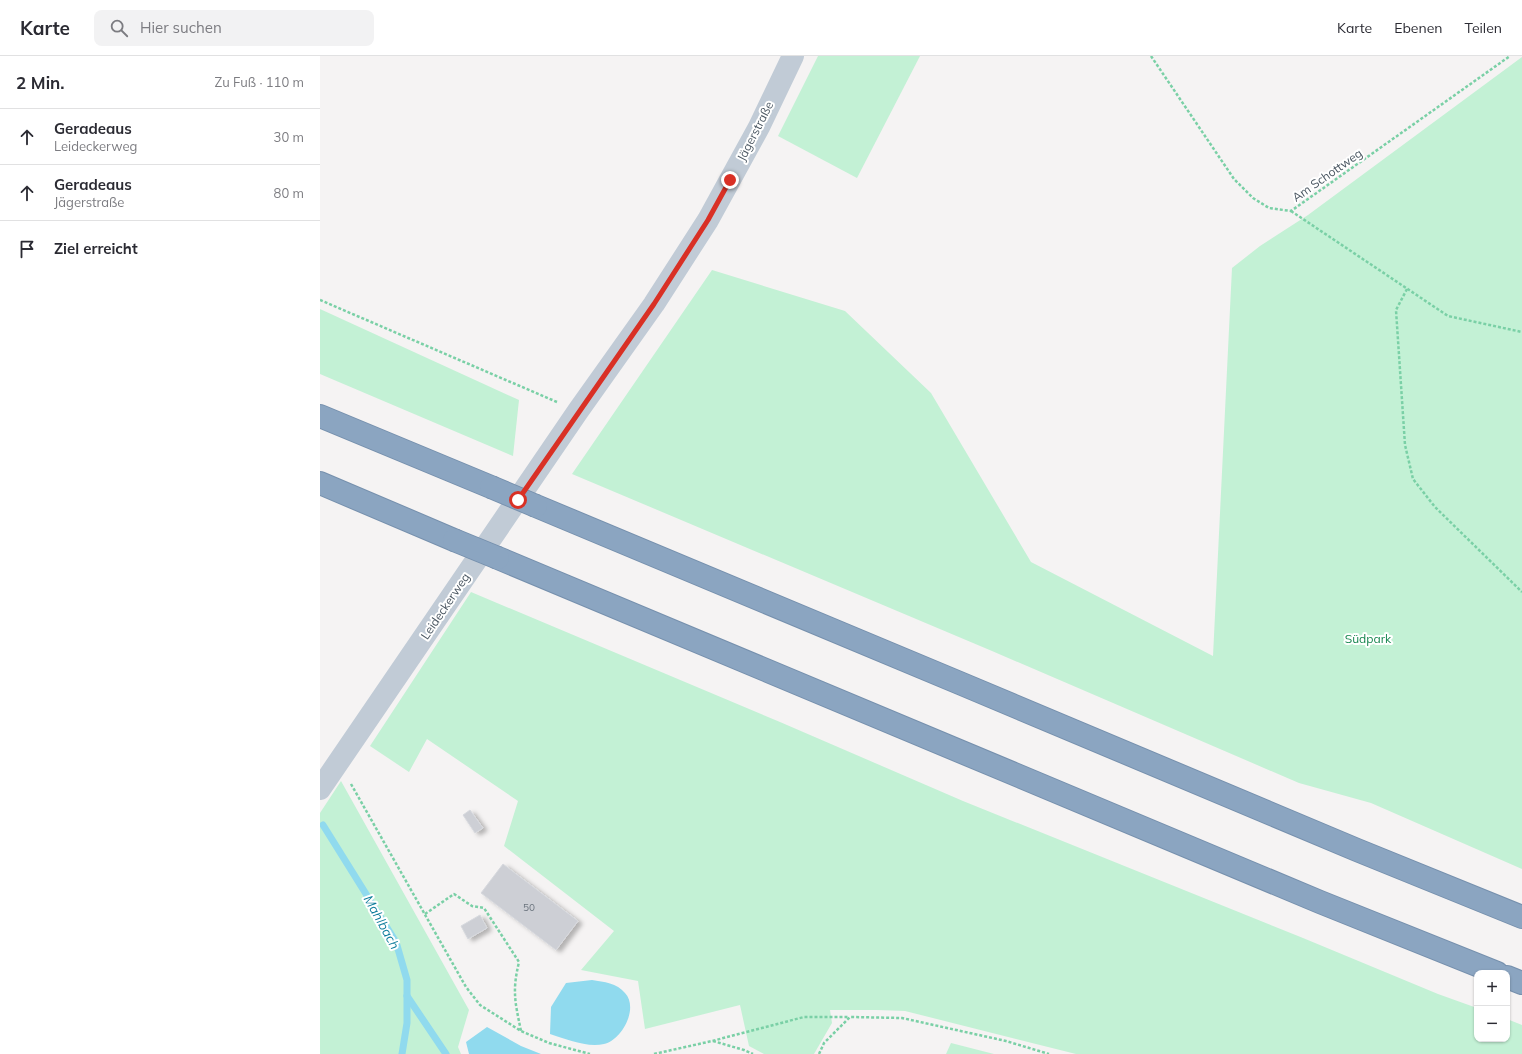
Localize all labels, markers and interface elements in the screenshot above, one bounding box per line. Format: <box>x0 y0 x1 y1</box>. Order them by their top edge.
search box <box>94 10 374 46</box>
text: Karte <box>20 16 70 40</box>
icon: search <box>108 17 130 39</box>
text: Hier suchen <box>140 18 222 37</box>
text: Karte <box>1337 19 1372 37</box>
text: Ebenen <box>1394 19 1443 37</box>
text: Teilen <box>1465 19 1502 37</box>
text: 2 Min. <box>16 72 65 93</box>
text: Zu Fuß · 110 m <box>215 74 304 90</box>
street label: Jägerstraße <box>734 99 776 163</box>
text: Geradeaus <box>54 119 132 138</box>
icon: ahead <box>16 126 38 148</box>
text: 30 m <box>274 129 304 145</box>
text: Leideckerweg <box>54 138 137 154</box>
street label: Am Schottweg <box>1289 145 1365 205</box>
route end <box>721 171 739 189</box>
text: Geradeaus <box>54 175 132 194</box>
icon: ahead <box>16 182 38 204</box>
text: 80 m <box>274 185 304 201</box>
text: Jägerstraße <box>54 194 124 210</box>
icon: arrive <box>16 238 38 260</box>
text: Ziel erreicht <box>54 239 138 258</box>
route start <box>509 491 527 509</box>
street label: Leideckerweg <box>417 570 473 642</box>
park label: Südpark <box>1345 631 1392 646</box>
water label: Mahlbach <box>361 892 403 952</box>
house number: 50 <box>523 901 535 914</box>
map controls <box>1474 970 1510 1042</box>
button: + <box>1474 970 1510 1006</box>
button: − <box>1474 1006 1510 1042</box>

